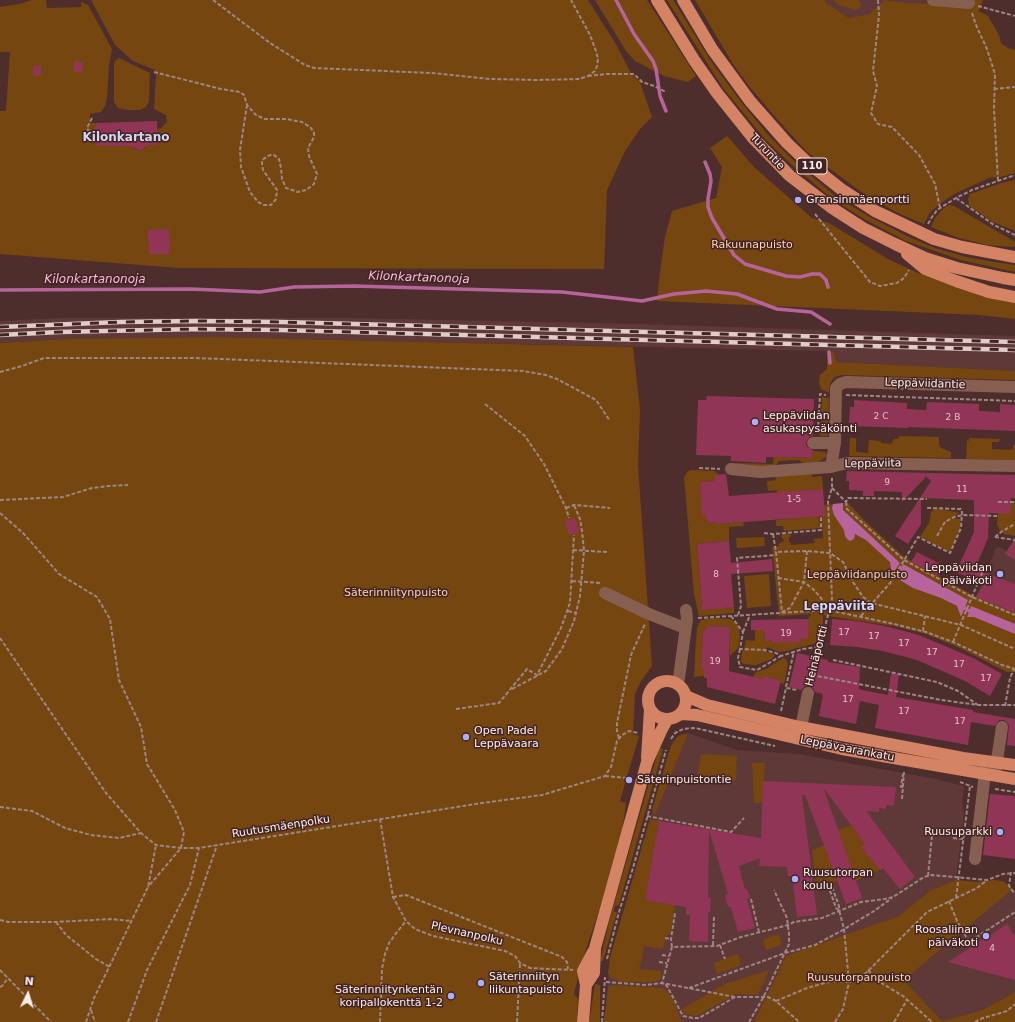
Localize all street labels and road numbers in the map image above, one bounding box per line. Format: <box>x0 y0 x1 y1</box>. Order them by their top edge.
street label: Turuntie <box>747 131 787 173</box>
road number: 110 <box>797 158 827 174</box>
street label: Leppäviidantie <box>884 376 966 392</box>
street label: Leppäviita <box>844 457 902 471</box>
street label: Heinäportti <box>803 624 831 688</box>
street label: Leppävaarankatu <box>799 733 895 765</box>
street label: Ruutusmäenpolku <box>231 813 331 841</box>
street label: Plevnanpolku <box>430 919 504 949</box>

